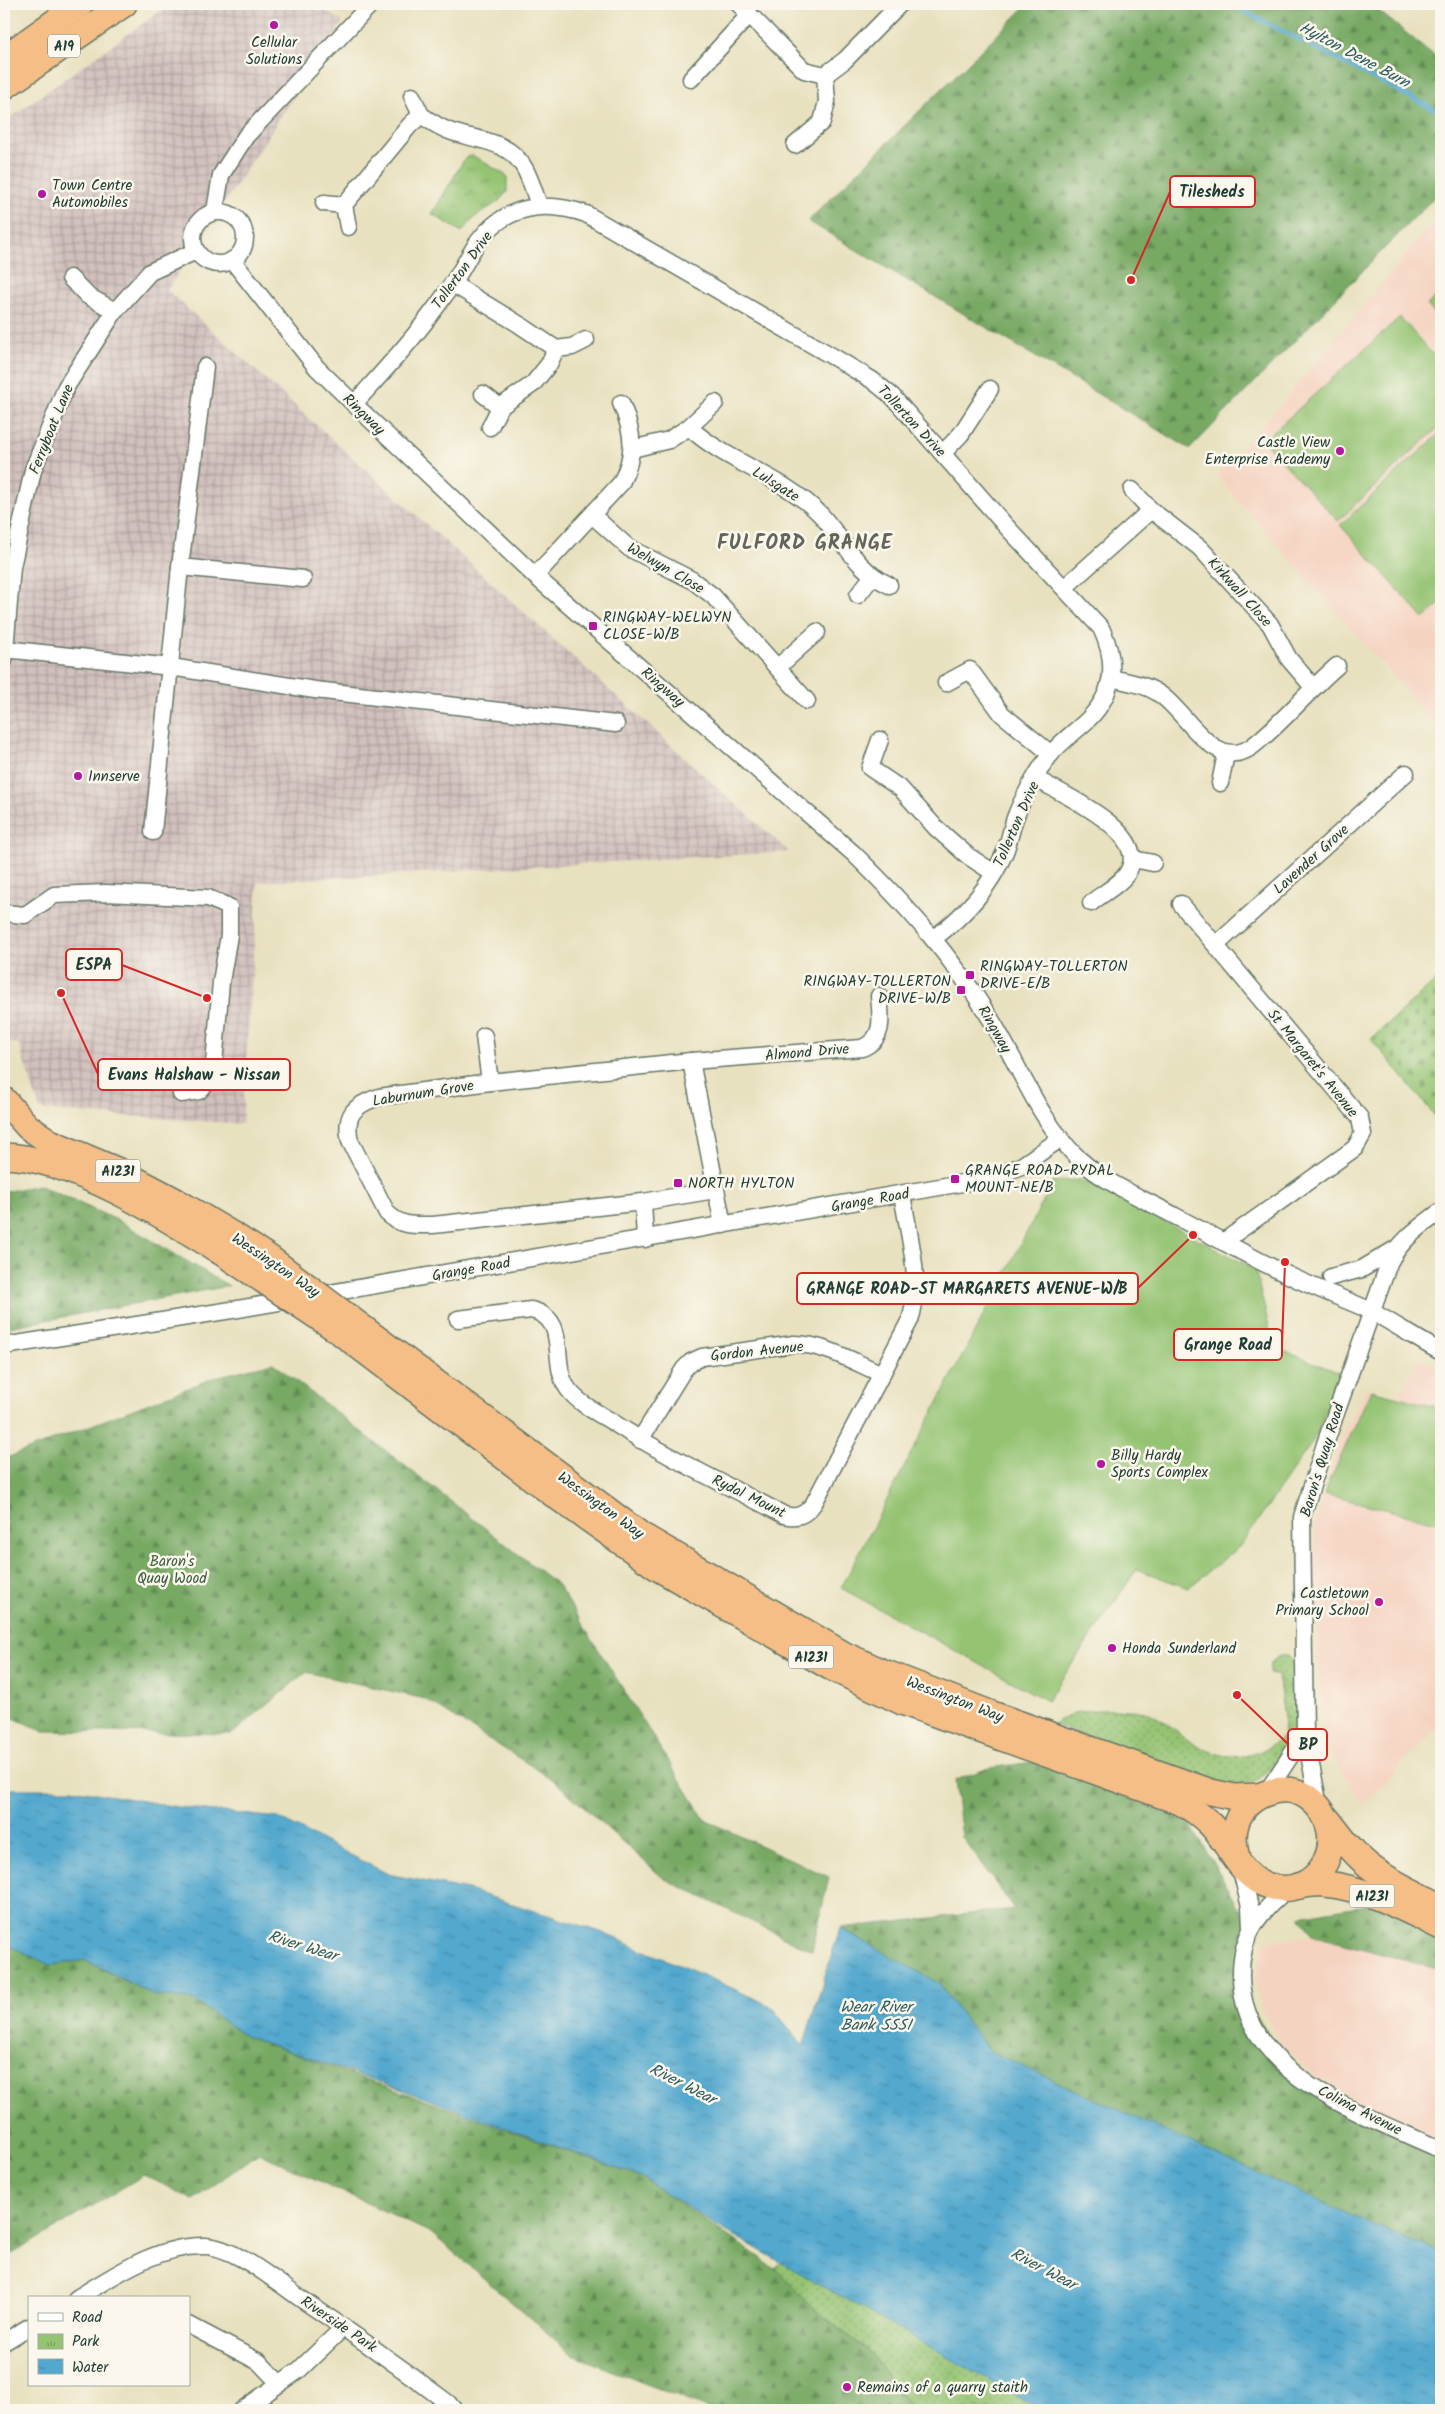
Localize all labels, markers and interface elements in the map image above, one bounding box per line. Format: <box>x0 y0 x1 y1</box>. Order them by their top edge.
water label: Hylton Dene Burn <box>1295 16 1415 96</box>
marker: Cellular Solutions <box>268 19 280 31</box>
place label: Cellular Solutions <box>246 31 303 72</box>
road number: A19 <box>48 34 80 58</box>
place label: Town Centre Automobiles <box>52 174 132 215</box>
callout: Tilesheds <box>1170 176 1255 207</box>
text: Tilesheds <box>1179 180 1245 205</box>
marker: Town Centre Automobiles <box>36 188 48 200</box>
street label: Tollerton Drive <box>426 226 500 315</box>
street label: Tollerton Drive <box>871 380 952 464</box>
street label: Ferryboat Lane <box>23 381 81 478</box>
street label: Ringway <box>336 388 391 442</box>
place label: Castle View Enterprise Academy <box>1205 431 1331 472</box>
marker: Castle View Enterprise Academy <box>1334 445 1346 457</box>
street label: Lulsgate <box>747 461 804 509</box>
district label: FULFORD GRANGE <box>717 528 893 560</box>
street label: Welwyn Close <box>622 537 709 601</box>
street label: Kirkwall Close <box>1201 552 1278 633</box>
place label: RINGWAY-WELWYN CLOSE-W/B <box>603 606 731 647</box>
marker: RINGWAY-WELWYN CLOSE-W/B <box>587 620 599 632</box>
street label: Ringway <box>635 662 690 714</box>
place label: Innserve <box>88 765 140 789</box>
marker: Innserve <box>72 770 84 782</box>
street label: Tollerton Drive <box>987 777 1047 871</box>
street label: Lavender Grove <box>1268 819 1355 901</box>
callout: ESPA <box>66 949 122 980</box>
text: ESPA <box>76 953 112 978</box>
place label: RINGWAY-TOLLERTON DRIVE-E/B <box>980 955 1128 996</box>
marker: RINGWAY-TOLLERTON DRIVE-E/B <box>964 969 976 981</box>
place label: RINGWAY-TOLLERTON DRIVE-W/B <box>803 970 951 1011</box>
marker: RINGWAY-TOLLERTON DRIVE-W/B <box>955 984 967 996</box>
street label: Ringway <box>971 1001 1018 1059</box>
street label: St Margaret's Avenue <box>1261 1004 1364 1123</box>
street label: Almond Drive <box>764 1037 850 1069</box>
callout: Evans Halshaw - Nissan <box>98 1059 290 1090</box>
text: Evans Halshaw - Nissan <box>108 1063 280 1088</box>
street label: Laburnum Grove <box>371 1074 476 1114</box>
place label: GRANGE ROAD-RYDAL MOUNT-NE/B <box>965 1159 1114 1200</box>
road number: A1231 <box>96 1160 140 1182</box>
place label: NORTH HYLTON <box>688 1172 794 1196</box>
marker: GRANGE ROAD-RYDAL MOUNT-NE/B <box>949 1173 961 1185</box>
marker: NORTH HYLTON <box>672 1177 684 1189</box>
street label: Grange Road <box>829 1182 912 1220</box>
street label: Wessington Way <box>226 1227 325 1305</box>
street label: Grange Road <box>430 1251 513 1289</box>
callout: GRANGE ROAD-ST MARGARETS AVENUE-W/B <box>797 1273 1138 1304</box>
text: GRANGE ROAD-ST MARGARETS AVENUE-W/B <box>806 1277 1128 1302</box>
callout: Grange Road <box>1174 1329 1282 1360</box>
text: Grange Road <box>1184 1333 1272 1358</box>
street label: Gordon Avenue <box>709 1335 805 1369</box>
street label: Baron's Quay Road <box>1294 1400 1352 1520</box>
place label: Billy Hardy Sports Complex <box>1111 1444 1208 1485</box>
marker: Billy Hardy Sports Complex <box>1095 1458 1107 1470</box>
street label: Wessington Way <box>552 1466 650 1546</box>
street label: Rydal Mount <box>708 1469 790 1525</box>
park label: Baron's Quay Wood <box>137 1550 207 1591</box>
place label: Castletown Primary School <box>1275 1582 1369 1623</box>
marker: Castletown Primary School <box>1373 1596 1385 1608</box>
place label: Honda Sunderland <box>1122 1637 1236 1661</box>
marker: Honda Sunderland <box>1106 1642 1118 1654</box>
road number: A1231 <box>788 1645 834 1668</box>
street label: Wessington Way <box>903 1670 1008 1730</box>
callout: BP <box>1288 1729 1327 1760</box>
text: BP <box>1299 1733 1319 1758</box>
road number: A1231 <box>1350 1884 1394 1908</box>
water label: River Wear <box>265 1924 344 1970</box>
water label: Wear River Bank SSSI <box>840 1995 915 2038</box>
water label: River Wear <box>645 2057 723 2113</box>
street label: Colima Avenue <box>1313 2079 1406 2143</box>
water label: River Wear <box>1006 2242 1084 2299</box>
street label: Riverside Park <box>295 2290 382 2360</box>
legend <box>28 2296 190 2386</box>
text: Road <box>72 2306 103 2330</box>
text: Park <box>72 2330 100 2354</box>
text: Water <box>72 2356 109 2380</box>
place label: Remains of a quarry staith <box>857 2376 1028 2400</box>
marker: Remains of a quarry staith <box>841 2381 853 2393</box>

